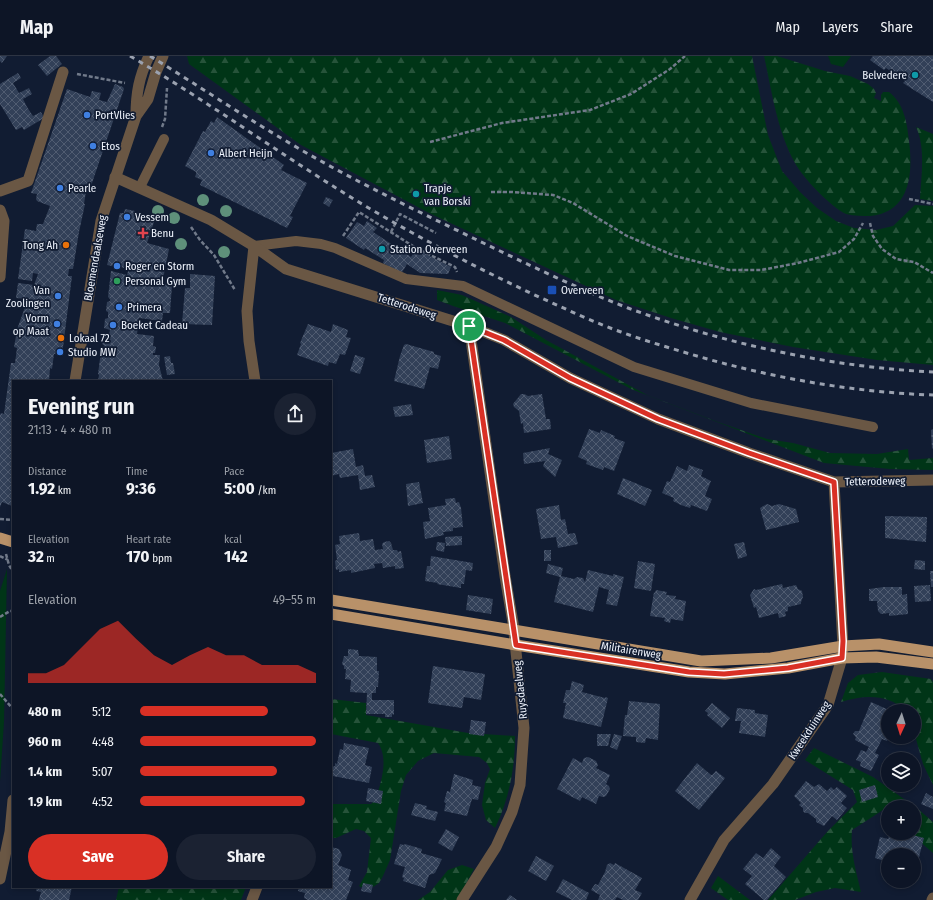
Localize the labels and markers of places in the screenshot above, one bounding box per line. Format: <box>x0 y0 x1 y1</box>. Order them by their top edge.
place label: Belvedere <box>862 69 907 82</box>
marker: Belvedere <box>910 70 920 80</box>
place label: PortVlies <box>95 109 135 122</box>
marker: PortVlies <box>82 110 92 120</box>
place label: Etos <box>101 140 120 153</box>
marker: Etos <box>88 141 98 151</box>
place label: Albert Heijn <box>219 147 272 160</box>
marker: Albert Heijn <box>206 148 216 158</box>
place label: Pearle <box>68 182 96 195</box>
place label: Trapje van Borski <box>424 182 471 208</box>
marker: Pearle <box>55 183 65 193</box>
marker: Trapje van Borski <box>411 189 421 199</box>
place label: Vessem <box>135 211 169 224</box>
marker: Vessem <box>122 212 132 222</box>
place label: Benu <box>151 227 174 240</box>
marker: Benu <box>138 228 148 238</box>
place label: Tong Ah <box>23 239 58 252</box>
marker: Tong Ah <box>61 240 71 250</box>
place label: Station Overveen <box>390 243 467 256</box>
marker: Station Overveen <box>377 244 387 254</box>
place label: Roger en Storm <box>125 260 194 273</box>
marker: Roger en Storm <box>112 261 122 271</box>
place label: Personal Gym <box>125 275 186 288</box>
marker: Personal Gym <box>112 276 122 286</box>
place label: Van Zoolingen <box>6 284 50 310</box>
marker: Overveen <box>546 284 558 296</box>
place label: Overveen <box>561 284 604 297</box>
marker: Van Zoolingen <box>53 291 63 301</box>
place label: Primera <box>127 301 162 314</box>
marker: Primera <box>114 302 124 312</box>
pin <box>452 309 486 343</box>
place label: Vorm op Maat <box>13 312 49 338</box>
marker: Vorm op Maat <box>52 319 62 329</box>
place label: Boeket Cadeau <box>121 319 188 332</box>
marker: Boeket Cadeau <box>108 320 118 330</box>
place label: Lokaal 72 <box>69 332 110 345</box>
marker: Lokaal 72 <box>56 333 66 343</box>
place label: Studio MW <box>68 346 116 359</box>
marker: Studio MW <box>55 347 65 357</box>

